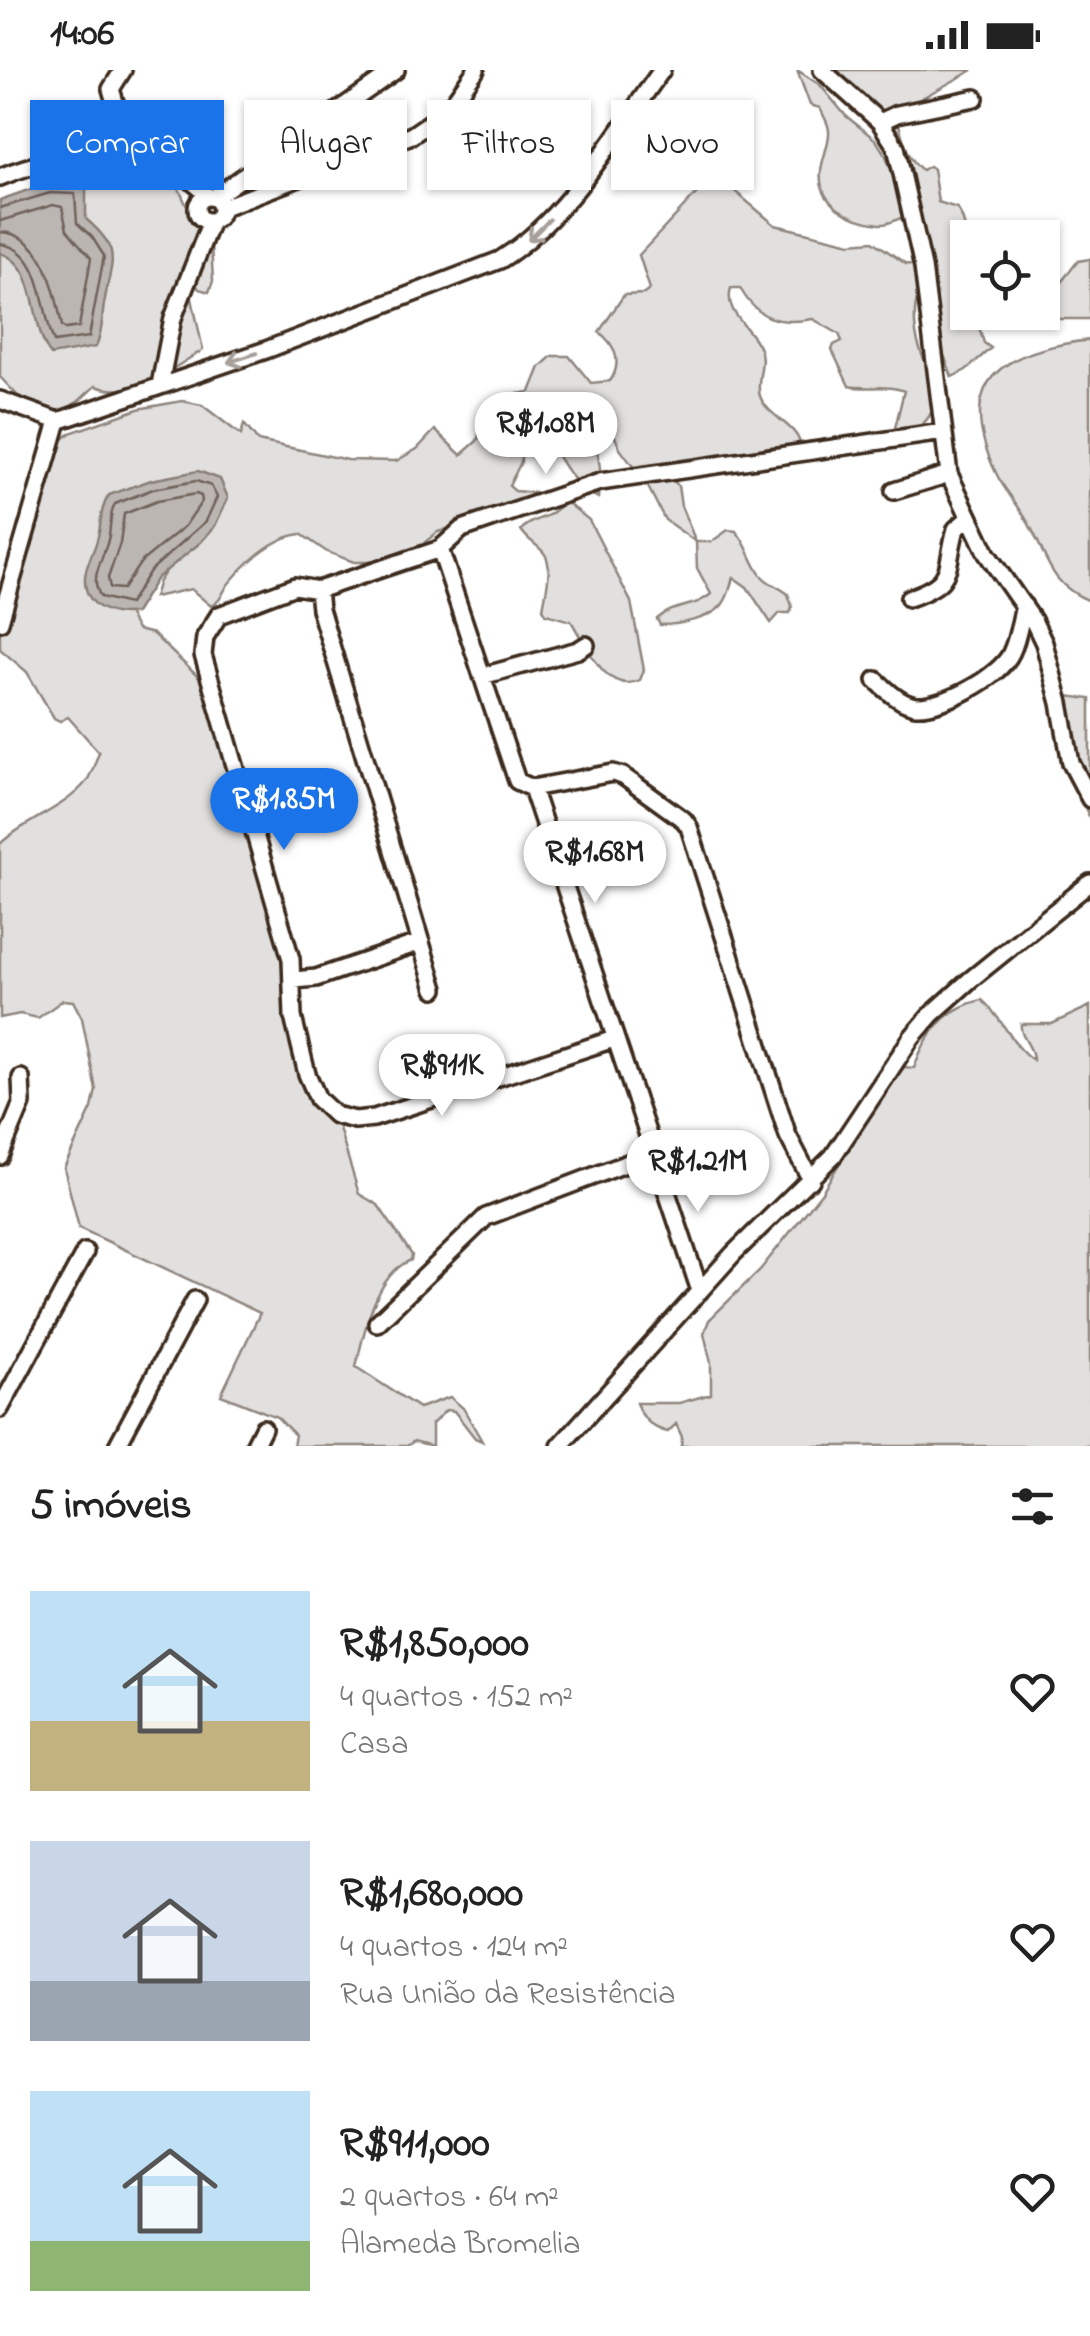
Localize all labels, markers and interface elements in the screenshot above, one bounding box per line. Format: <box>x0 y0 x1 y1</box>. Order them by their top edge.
text: 14:06 <box>50 7 114 63</box>
chip: Comprar <box>30 100 224 190</box>
chip: Alugar <box>244 100 407 190</box>
chip: Filtros <box>427 100 591 190</box>
chip: Novo <box>611 100 754 190</box>
one-way arrow <box>527 218 551 242</box>
map controls <box>950 220 1060 330</box>
button: locate <box>950 220 1060 330</box>
one-way arrow <box>227 350 259 368</box>
pin: R$1.08M <box>454 392 638 477</box>
text: R$1.08M <box>496 401 596 448</box>
pin: R$1.85M <box>192 768 376 853</box>
text: R$1.85M <box>232 777 336 824</box>
pin: R$1.68M <box>503 821 687 906</box>
text: R$1.68M <box>545 830 645 877</box>
pin: R$911K <box>361 1034 523 1119</box>
text: R$911K <box>401 1043 483 1090</box>
pin: R$1.21M <box>606 1130 790 1215</box>
text: R$1.21M <box>648 1139 748 1186</box>
text: 5 imóveis <box>30 1476 192 1537</box>
icon: filters <box>1005 1479 1060 1534</box>
text: R$1,850,000 <box>340 1614 529 1675</box>
icon: home <box>110 1631 230 1751</box>
icon: heart <box>1005 1664 1060 1719</box>
text: 4 quartos · 152 m² <box>340 1675 573 1722</box>
text: Casa <box>340 1722 408 1769</box>
text: R$1,680,000 <box>340 1864 523 1925</box>
icon: home <box>110 1881 230 2001</box>
icon: heart <box>1005 1914 1060 1969</box>
text: 4 quartos · 124 m² <box>340 1925 568 1972</box>
text: Rua União da Resistência <box>340 1972 676 2019</box>
text: R$911,000 <box>340 2114 490 2175</box>
icon: home <box>110 2131 230 2251</box>
icon: heart <box>1005 2164 1060 2219</box>
text: 2 quartos · 64 m² <box>340 2175 559 2222</box>
text: Alameda Bromelia <box>340 2222 580 2269</box>

